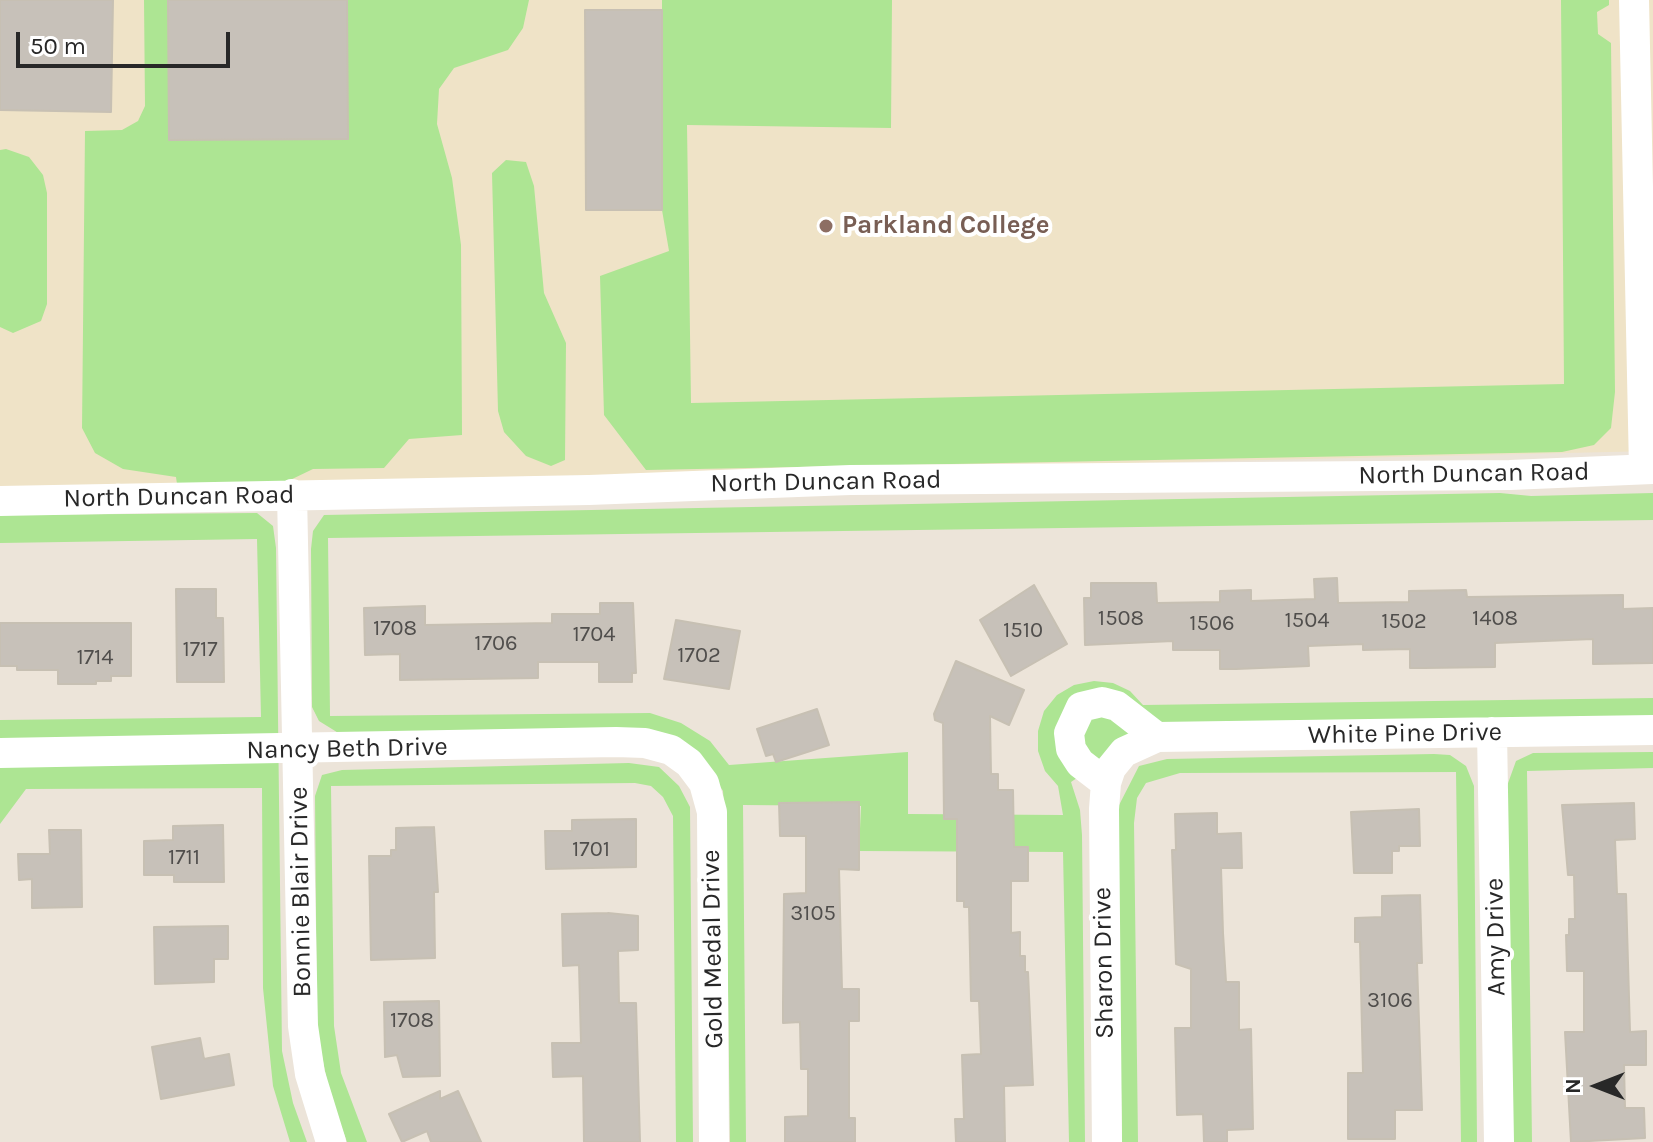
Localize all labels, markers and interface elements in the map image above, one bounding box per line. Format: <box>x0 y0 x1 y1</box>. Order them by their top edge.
scale bar <box>20 16 234 66</box>
text: 50 m <box>30 32 86 60</box>
place label: Parkland College <box>842 210 1049 242</box>
marker: Parkland College <box>817 217 835 235</box>
street label: North Duncan Road <box>1358 456 1590 492</box>
street label: North Duncan Road <box>710 464 942 500</box>
street label: North Duncan Road <box>63 479 295 515</box>
house number: 1508 <box>1098 606 1144 632</box>
house number: 1408 <box>1472 606 1518 632</box>
house number: 1504 <box>1284 608 1330 634</box>
house number: 1502 <box>1381 609 1427 635</box>
house number: 1506 <box>1189 611 1235 637</box>
house number: 1708 <box>373 616 417 642</box>
house number: 1510 <box>1003 618 1043 644</box>
house number: 1704 <box>573 622 615 648</box>
house number: 1706 <box>474 631 518 657</box>
house number: 1717 <box>182 637 218 663</box>
house number: 1702 <box>677 643 721 669</box>
house number: 1714 <box>76 645 114 671</box>
street label: White Pine Drive <box>1308 717 1502 751</box>
street label: Nancy Beth Drive <box>246 732 448 766</box>
street label: Bonnie Blair Drive <box>284 786 318 998</box>
house number: 1701 <box>572 837 610 863</box>
house number: 1711 <box>168 845 200 871</box>
street label: Gold Medal Drive <box>696 849 730 1049</box>
street label: Amy Drive <box>1479 878 1513 996</box>
street label: Sharon Drive <box>1087 887 1121 1039</box>
house number: 3105 <box>790 901 836 927</box>
house number: 3106 <box>1367 988 1413 1014</box>
house number: 1708 <box>390 1008 434 1034</box>
north arrow <box>1557 1046 1637 1126</box>
text: N <box>1560 1078 1586 1094</box>

